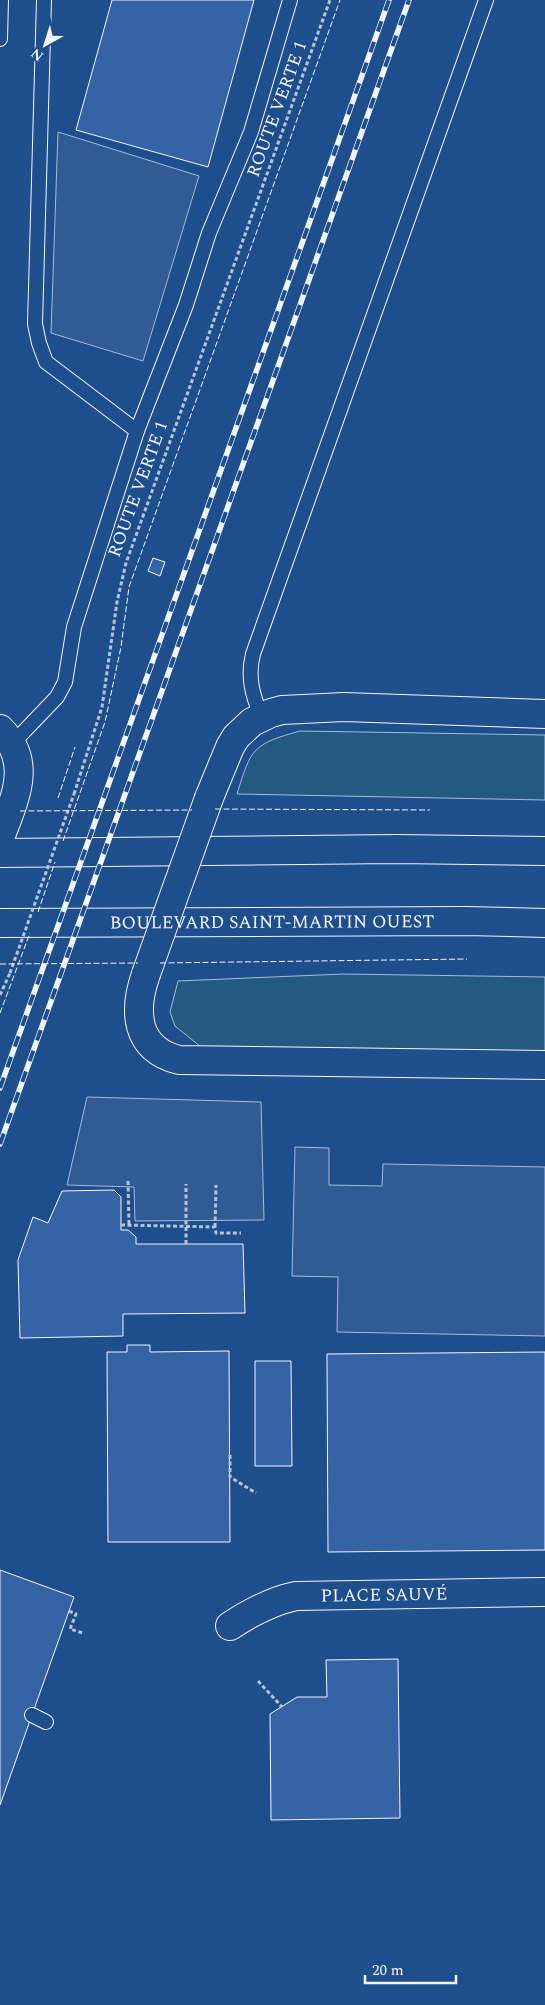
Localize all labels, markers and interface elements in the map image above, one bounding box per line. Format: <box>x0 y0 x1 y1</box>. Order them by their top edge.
north arrow <box>20 20 70 70</box>
street label: ROUTE VERTE 1 <box>240 37 314 181</box>
text: N <box>26 43 48 66</box>
street label: ROUTE VERTE 1 <box>101 417 175 561</box>
street label: BOULEVARD SAINT-MARTIN OUEST <box>110 908 434 936</box>
street label: PLACE SAUVÉ <box>321 1580 448 1609</box>
scale bar <box>365 1952 456 1984</box>
text: 20 m <box>372 1959 404 1982</box>

